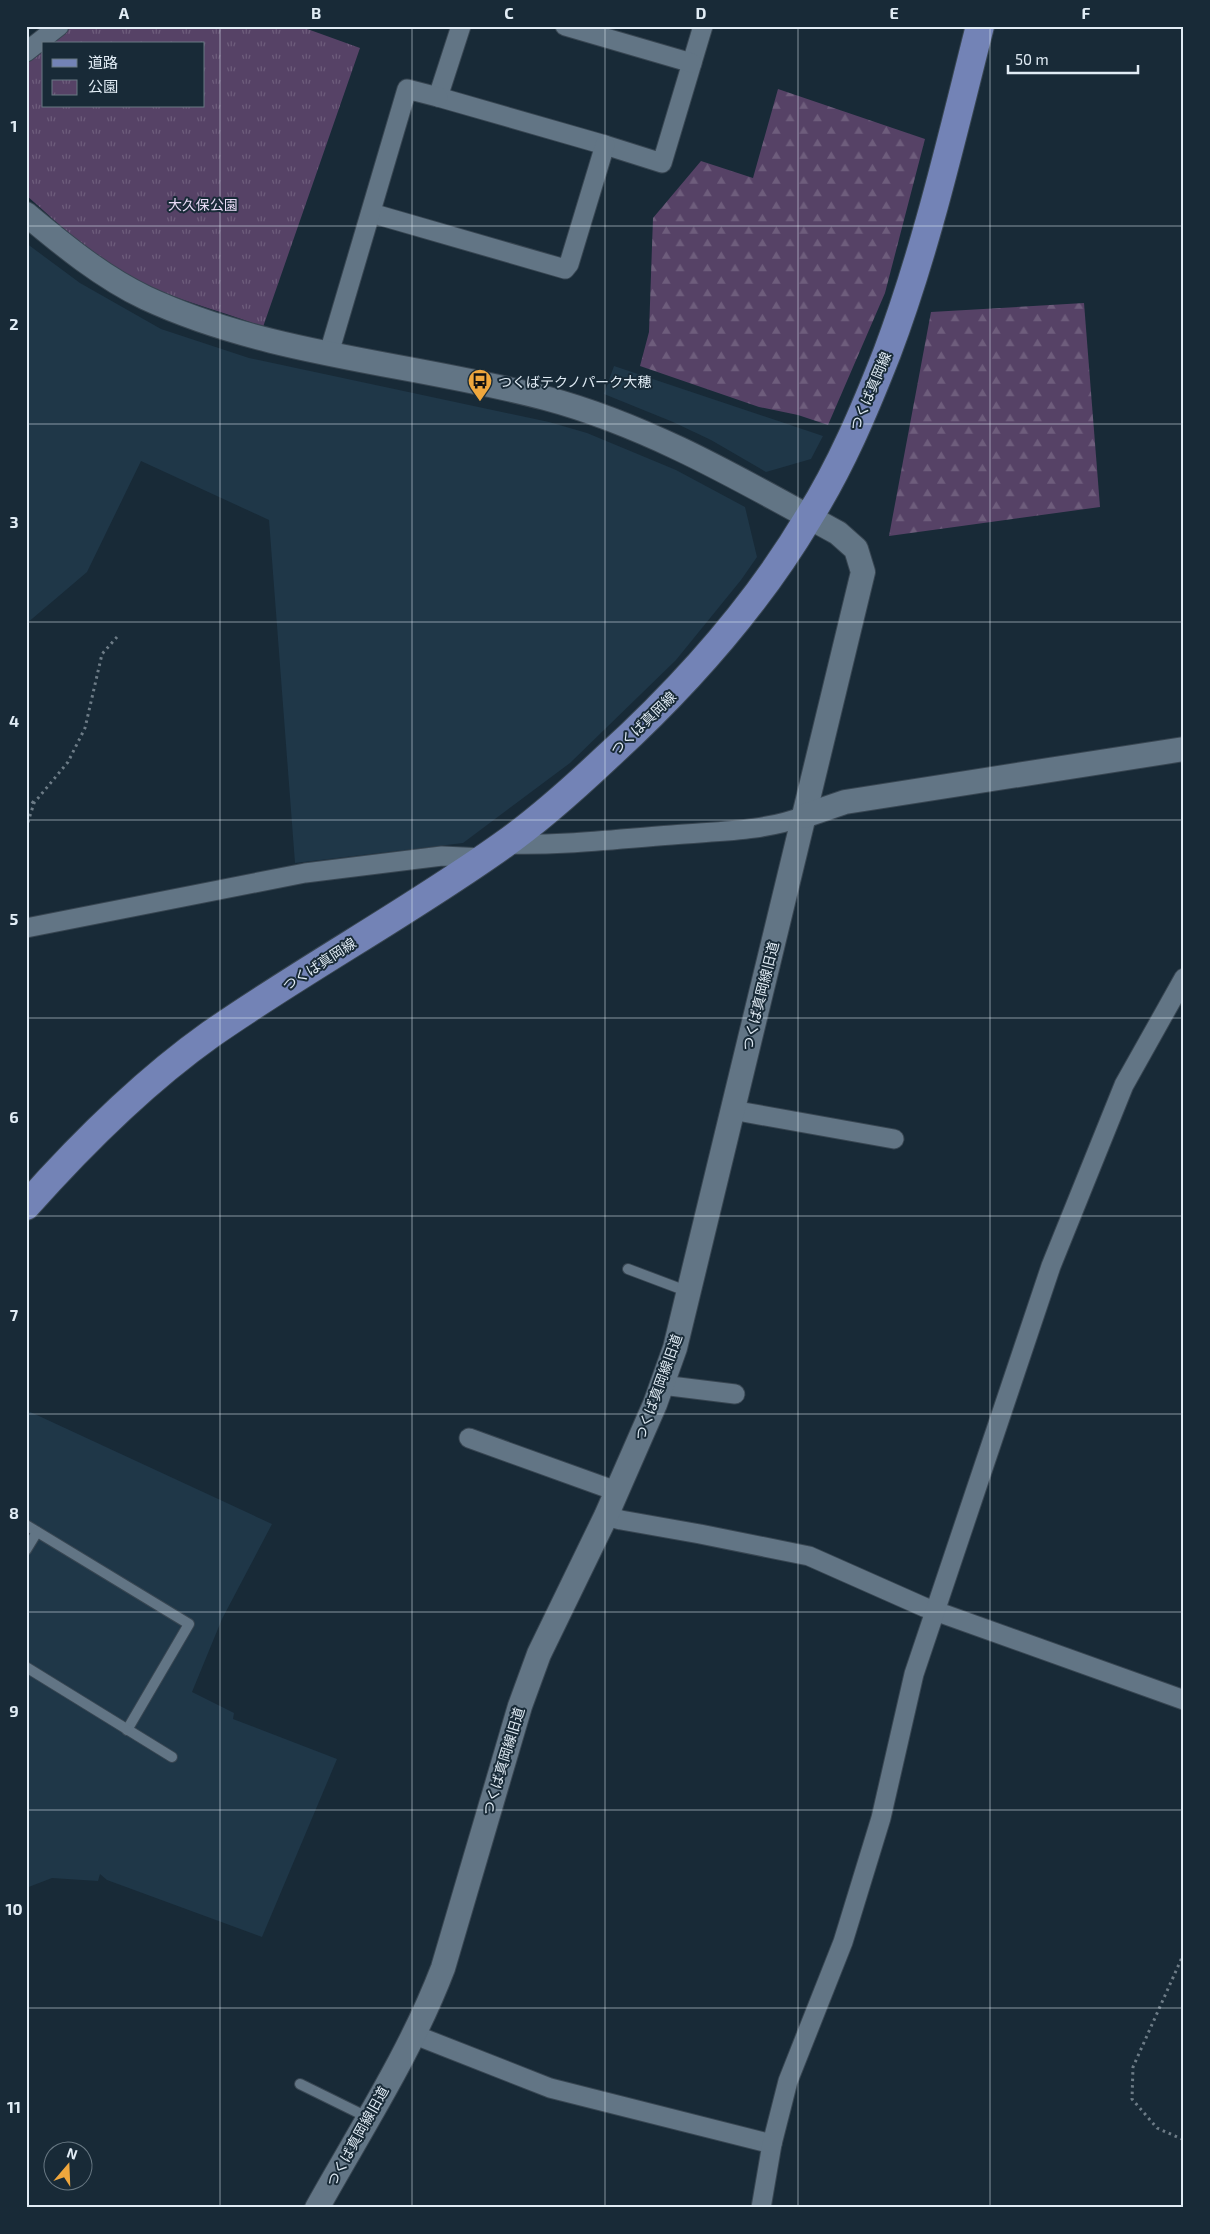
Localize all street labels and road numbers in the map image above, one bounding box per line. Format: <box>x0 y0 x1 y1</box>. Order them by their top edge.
street label: つくば真岡線 <box>846 349 894 433</box>
street label: つくば真岡線 <box>607 688 679 758</box>
street label: つくば真岡線 <box>279 934 359 994</box>
street label: つくば真岡線旧道 <box>738 940 782 1052</box>
street label: つくば真岡線旧道 <box>631 1331 685 1443</box>
street label: つくば真岡線旧道 <box>478 1705 528 1817</box>
street label: つくば真岡線旧道 <box>322 2083 392 2189</box>

